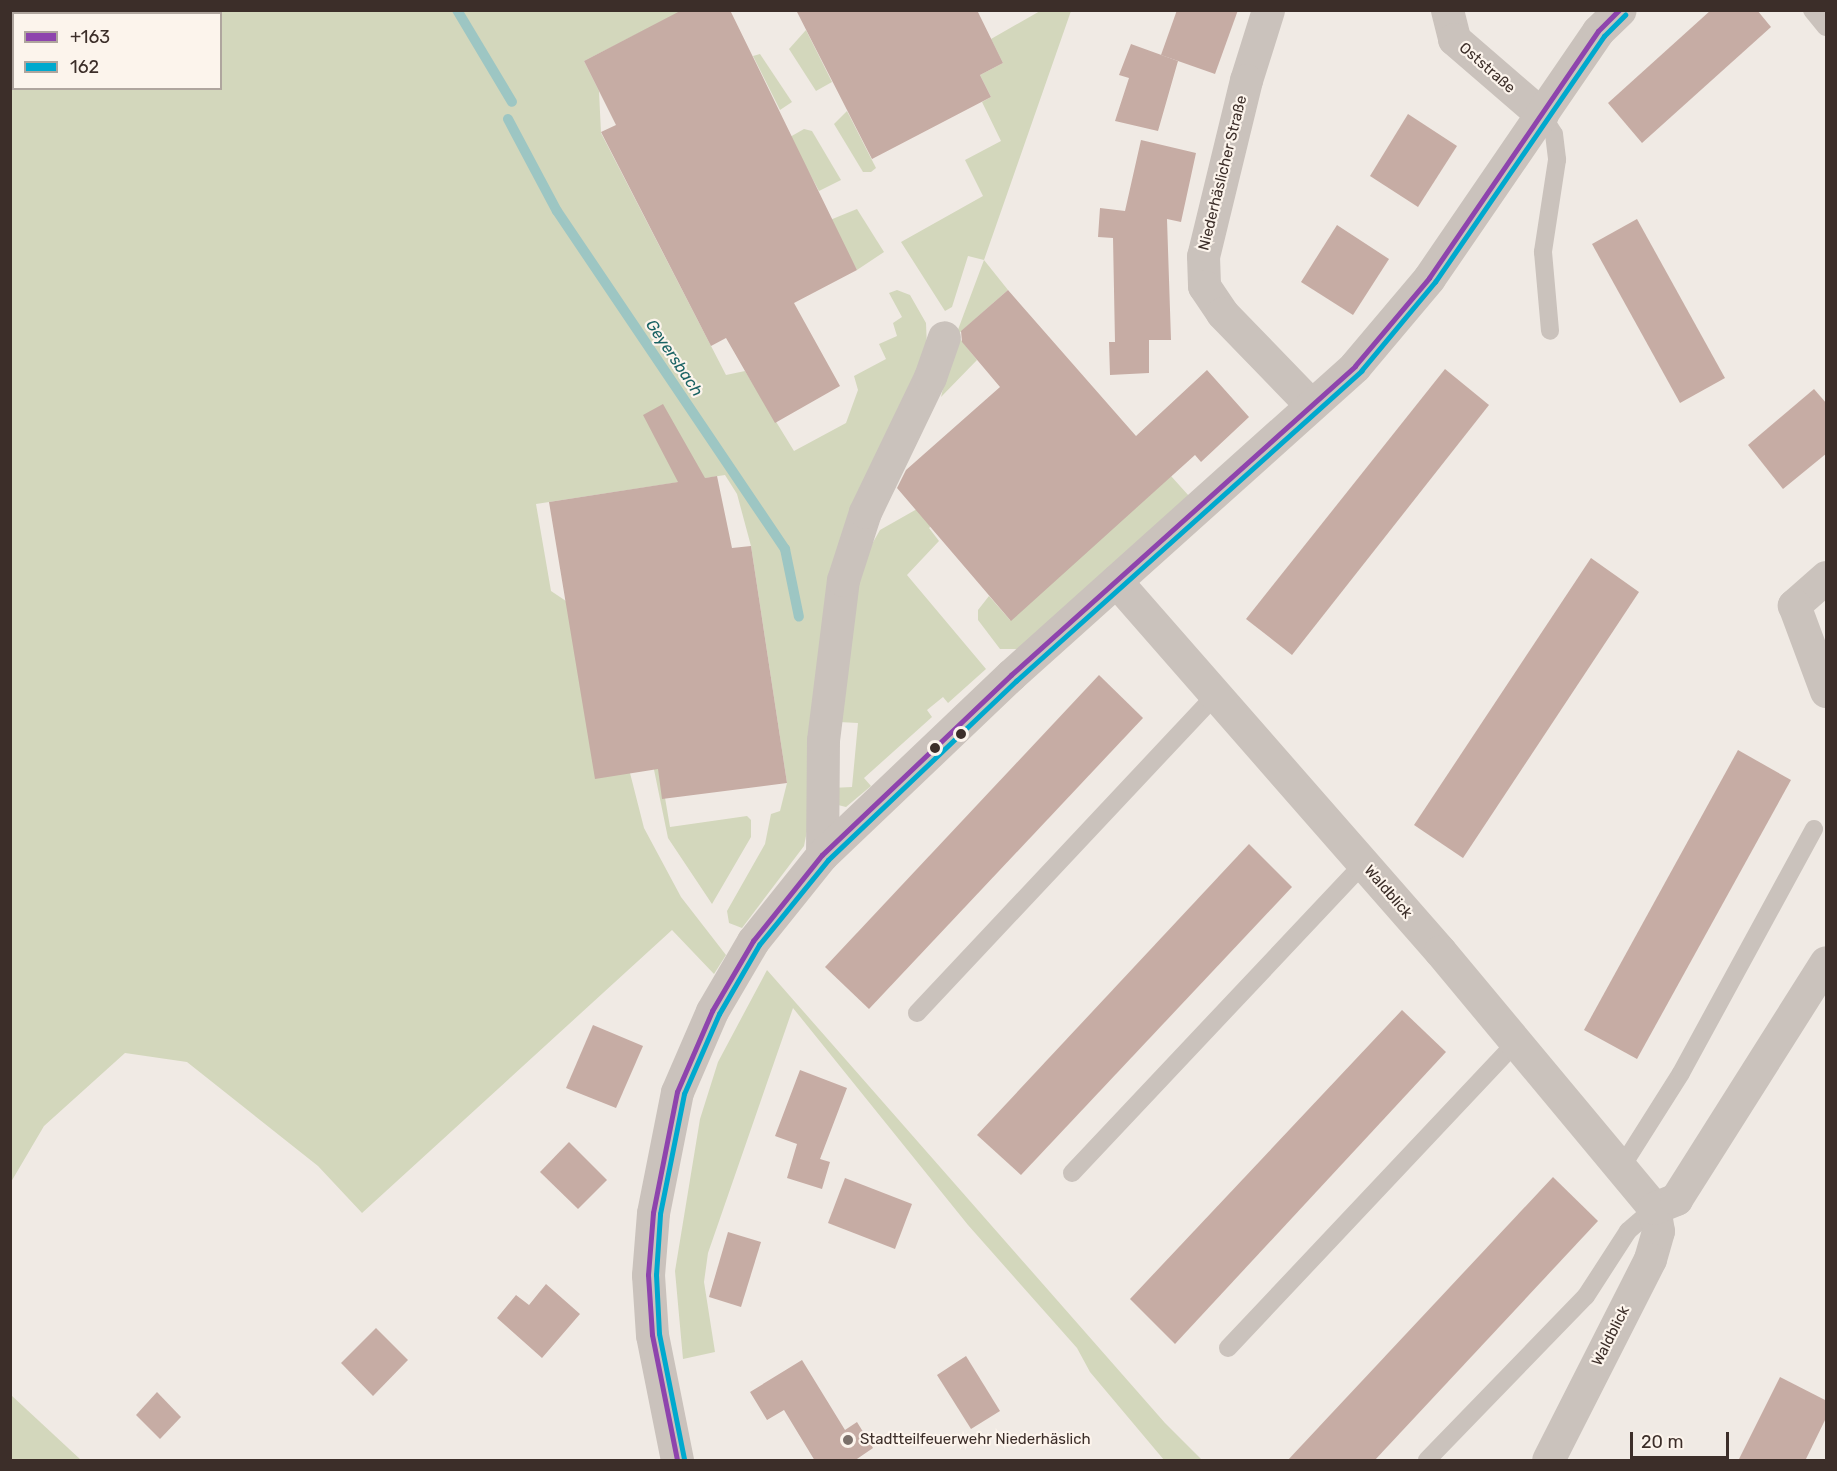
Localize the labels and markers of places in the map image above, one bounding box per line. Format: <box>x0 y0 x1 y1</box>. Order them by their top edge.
unlabelled marker <box>955 728 967 740</box>
unlabelled marker <box>929 742 941 754</box>
place label: Stadtteilfeuerwehr Niederhäslich <box>860 1431 1091 1449</box>
marker: Stadtteilfeuerwehr Niederhäslich <box>841 1433 855 1447</box>

